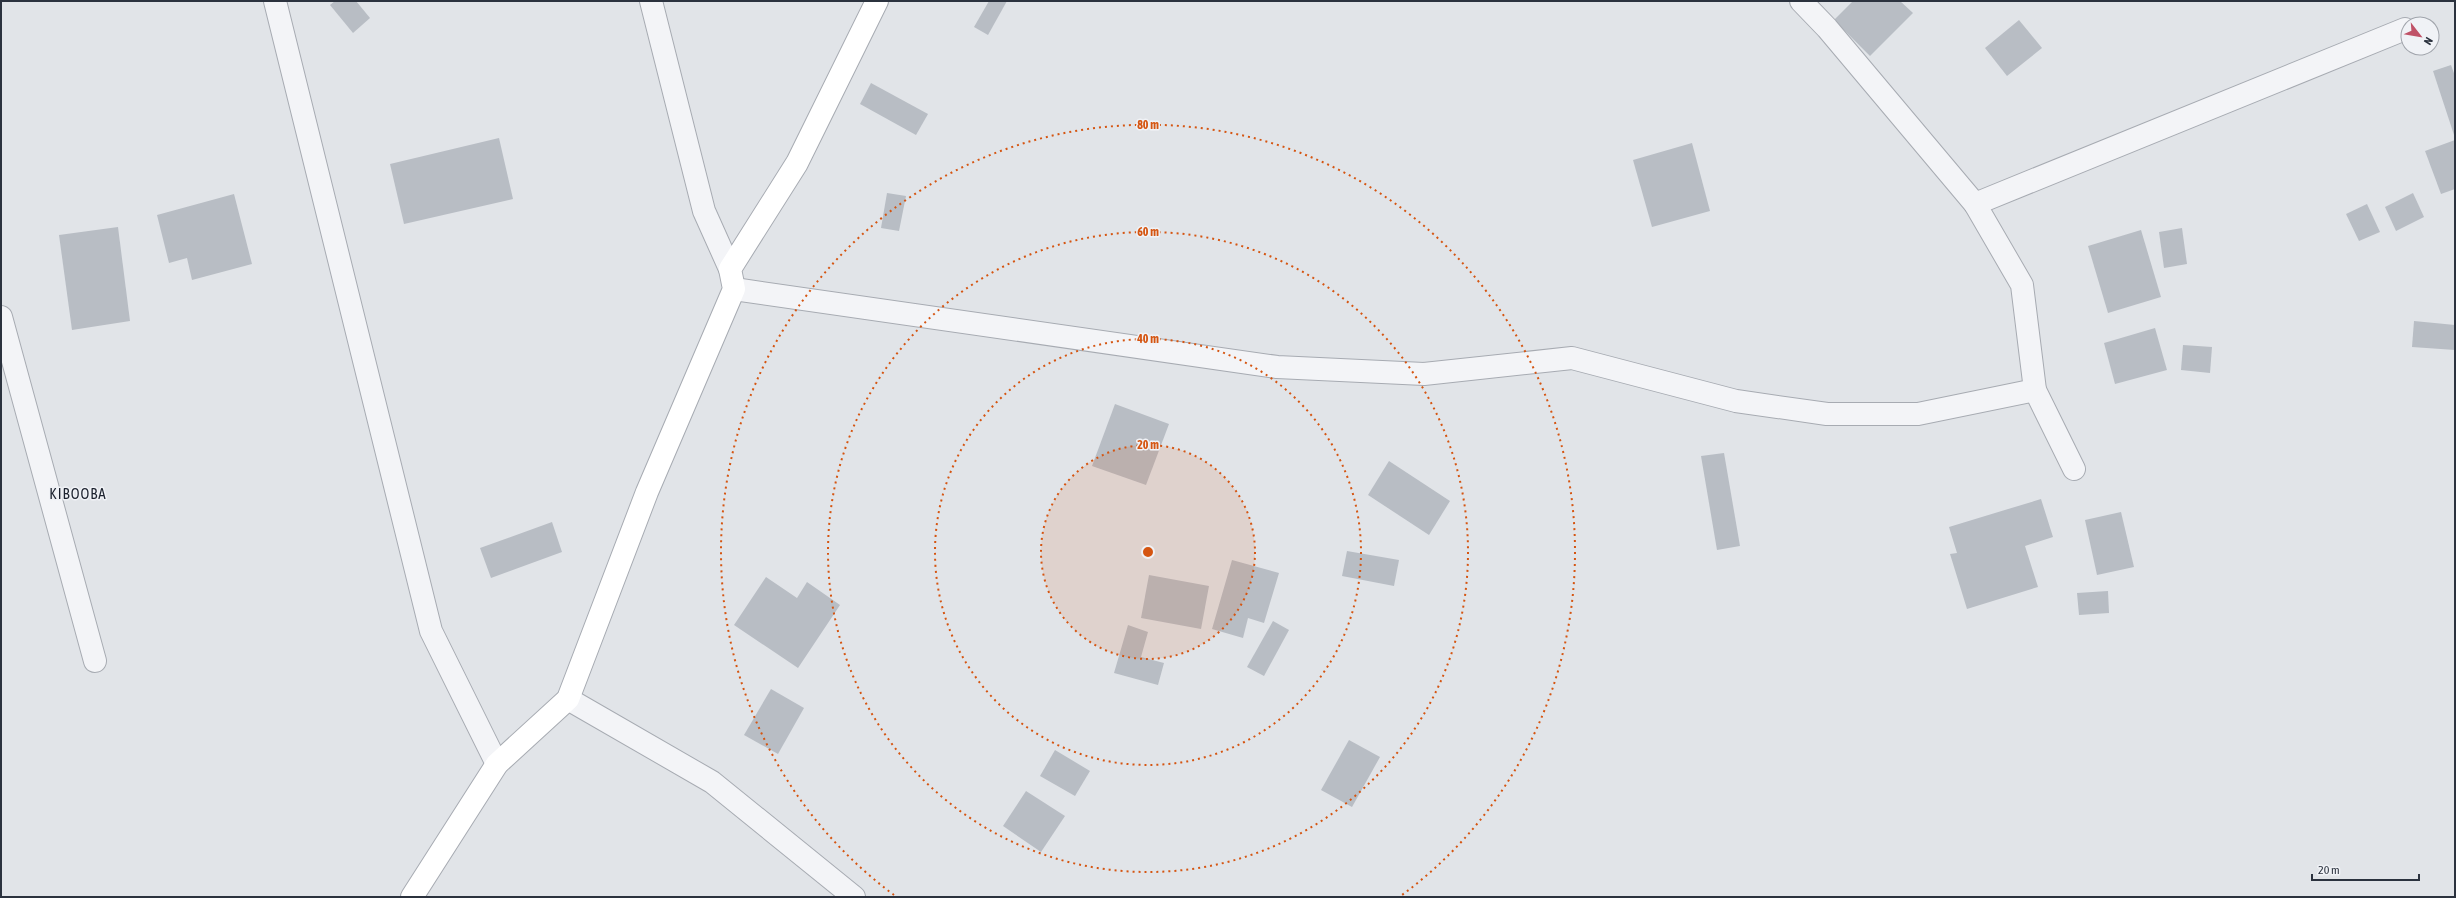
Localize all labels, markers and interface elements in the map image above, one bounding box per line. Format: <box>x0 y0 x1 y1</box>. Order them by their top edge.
north arrow <box>2400 16 2440 56</box>
text: N <box>2422 35 2435 47</box>
text: 80 m <box>1137 118 1159 132</box>
text: 60 m <box>1137 225 1159 239</box>
text: 40 m <box>1136 332 1159 346</box>
text: 20 m <box>1137 438 1159 452</box>
district label: KIBOOBA <box>49 485 107 502</box>
centre of rings <box>1141 545 1155 559</box>
scale bar <box>2312 856 2419 882</box>
text: 20 m <box>2318 863 2340 877</box>

